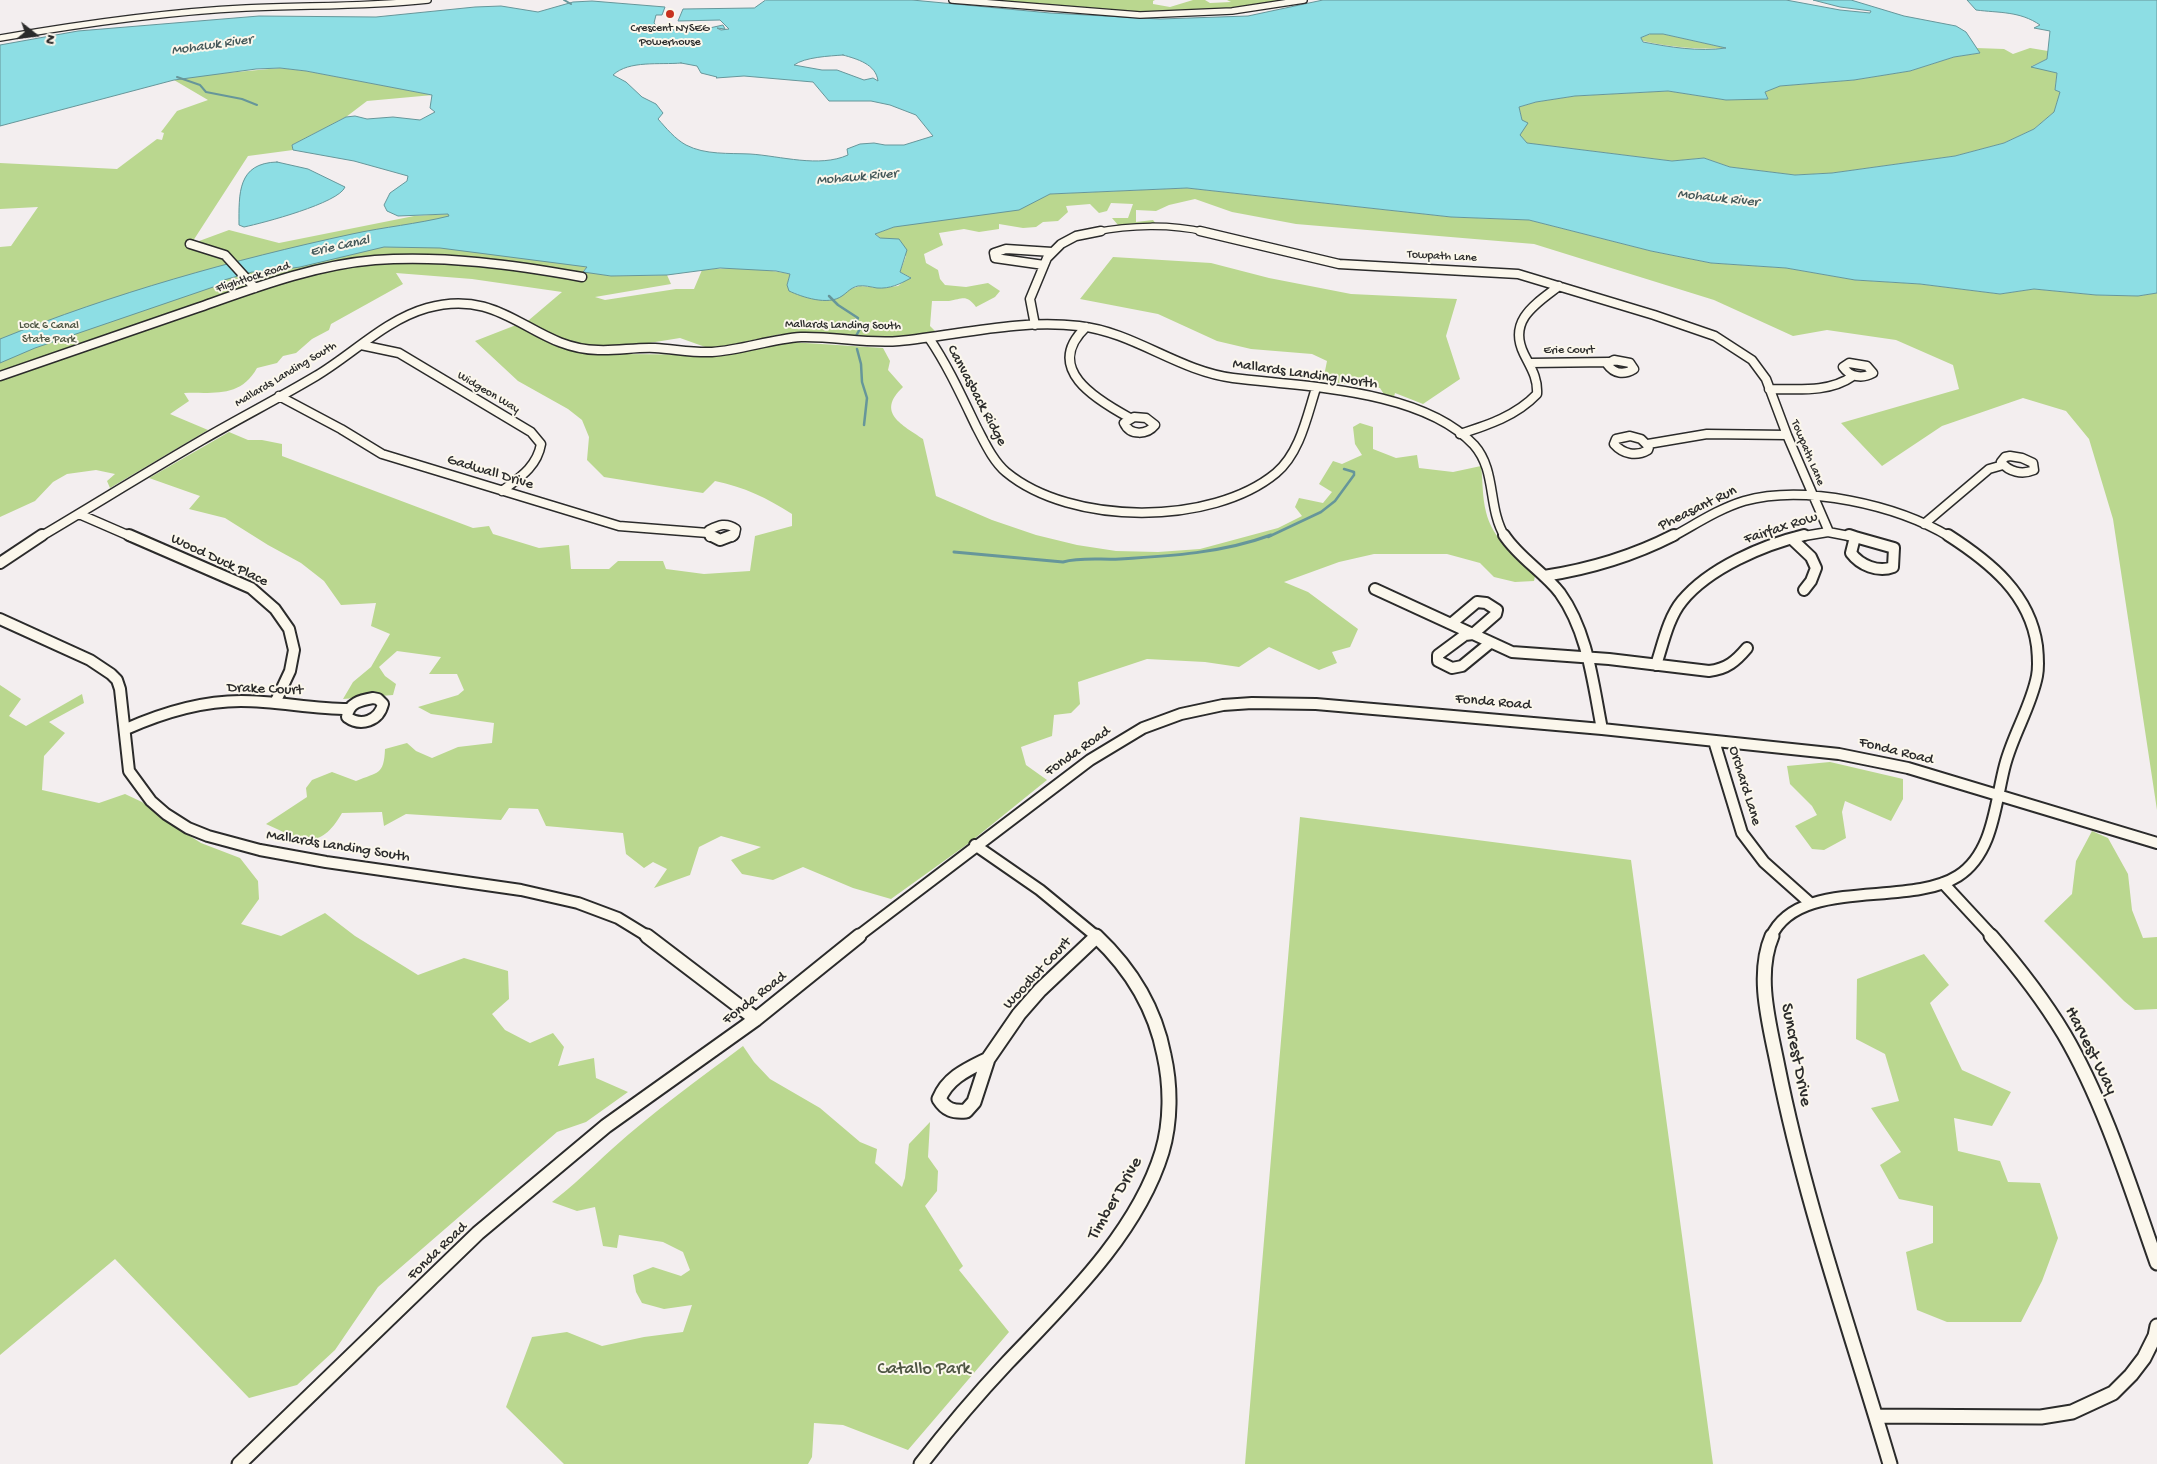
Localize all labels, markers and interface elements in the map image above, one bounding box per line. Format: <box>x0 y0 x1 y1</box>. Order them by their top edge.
marker: Crescent NYSEG Powerhouse <box>664 8 676 20</box>
north arrow <box>10 10 60 60</box>
place label: Crescent NYSEG Powerhouse <box>630 22 710 50</box>
water label: Mohawk River <box>171 32 253 60</box>
text: N <box>40 33 59 46</box>
water label: Mohawk River <box>816 166 898 190</box>
water label: Mohawk River <box>1677 186 1759 212</box>
water label: Erie Canal <box>309 233 371 261</box>
street label: Towpath Lane <box>1407 248 1477 266</box>
street label: Flightlock Road <box>214 259 292 297</box>
street label: Mallards Landing South <box>785 318 901 334</box>
park label: Lock 6 Canal State Park <box>19 319 79 347</box>
street label: Mallards Landing South <box>233 339 339 411</box>
street label: Canvasback Ridge <box>942 342 1010 450</box>
street label: Erie Court <box>1544 344 1594 358</box>
street label: Mallards Landing North <box>1231 356 1379 394</box>
street label: Widgeon Way <box>454 369 522 417</box>
street label: Towpath Lane <box>1787 418 1827 488</box>
street label: Gadwall Drive <box>445 451 535 495</box>
street label: Pheasant Run <box>1656 482 1740 536</box>
street label: Fairfax Row <box>1742 509 1820 549</box>
street label: Wood Duck Place <box>167 531 271 591</box>
street label: Drake Court <box>227 680 303 700</box>
street label: Fonda Road <box>1454 691 1532 715</box>
street label: Fonda Road <box>1042 723 1114 781</box>
street label: Fonda Road <box>1857 734 1935 770</box>
street label: Orchard Lane <box>1723 744 1765 828</box>
street label: Mallards Landing South <box>265 827 411 867</box>
street label: Woodlot Court <box>1000 934 1076 1014</box>
street label: Fonda Road <box>720 969 790 1029</box>
street label: Suncrest Drive <box>1774 1002 1816 1108</box>
street label: Harvest Way <box>2059 1003 2121 1099</box>
street label: Timber Drive <box>1084 1154 1148 1244</box>
street label: Fonda Road <box>404 1219 472 1285</box>
park label: Catallo Park <box>878 1359 970 1381</box>

